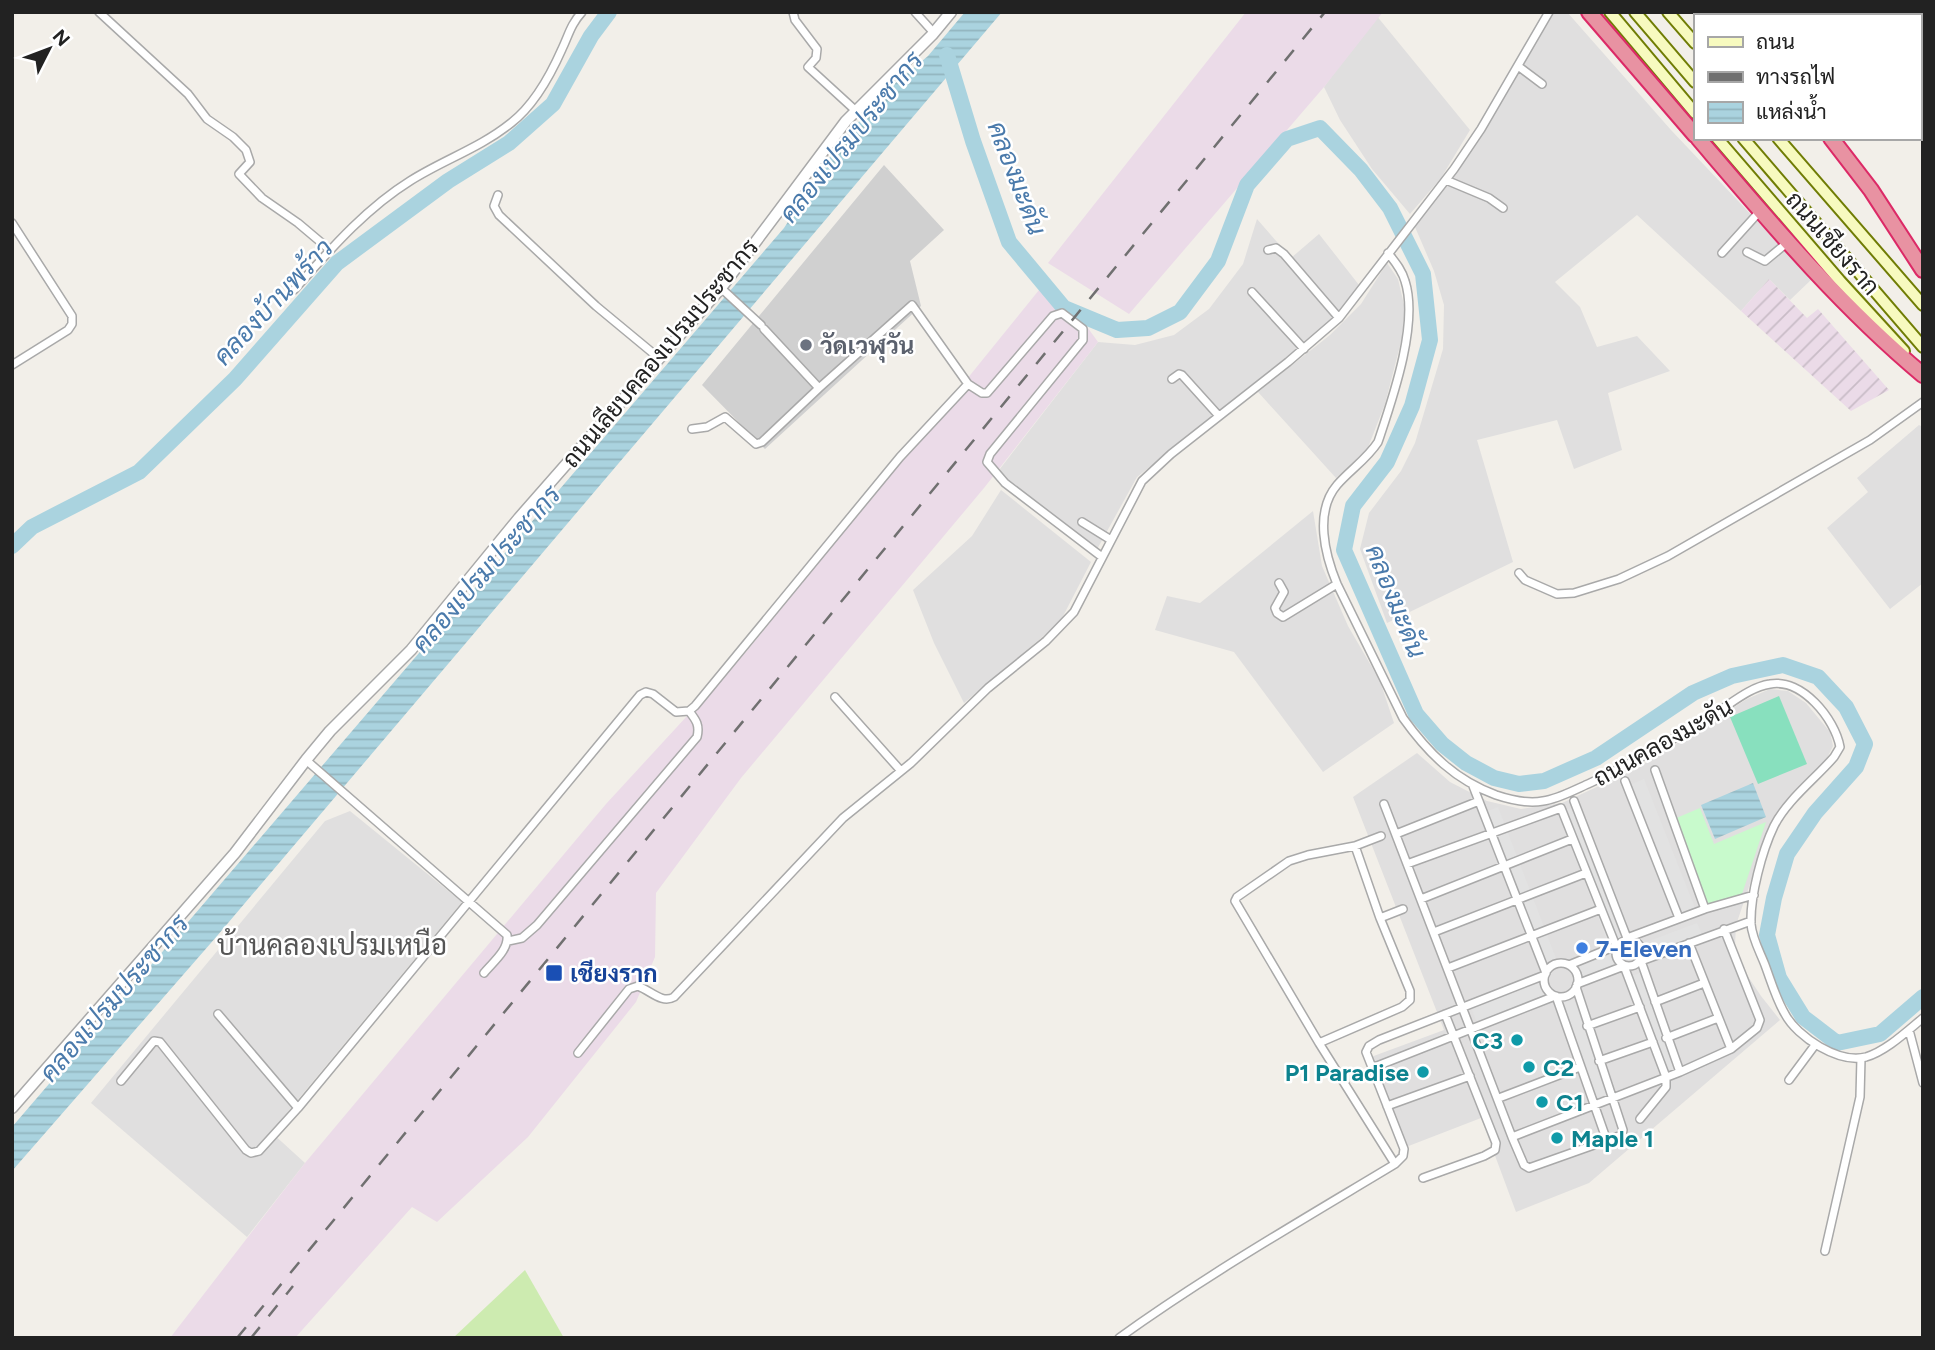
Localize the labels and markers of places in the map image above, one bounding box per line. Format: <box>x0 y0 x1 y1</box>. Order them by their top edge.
place label: วัดเวฬุวัน <box>820 331 914 363</box>
marker: วัดเวฬุวัน <box>798 337 814 353</box>
place label: 7-Eleven <box>1596 934 1692 963</box>
marker: 7-Eleven <box>1574 940 1590 956</box>
place label: เชียงราก <box>570 959 658 988</box>
marker: เชียงราก <box>544 963 564 983</box>
place label: C3 <box>1472 1026 1503 1055</box>
marker: C3 <box>1509 1032 1525 1048</box>
place label: C2 <box>1543 1053 1574 1082</box>
place label: P1 Paradise <box>1285 1058 1409 1087</box>
marker: C2 <box>1521 1059 1537 1075</box>
marker: P1 Paradise <box>1415 1064 1431 1080</box>
place label: C1 <box>1556 1088 1584 1117</box>
marker: C1 <box>1534 1094 1550 1110</box>
place label: Maple 1 <box>1571 1124 1654 1153</box>
marker: Maple 1 <box>1549 1130 1565 1146</box>

